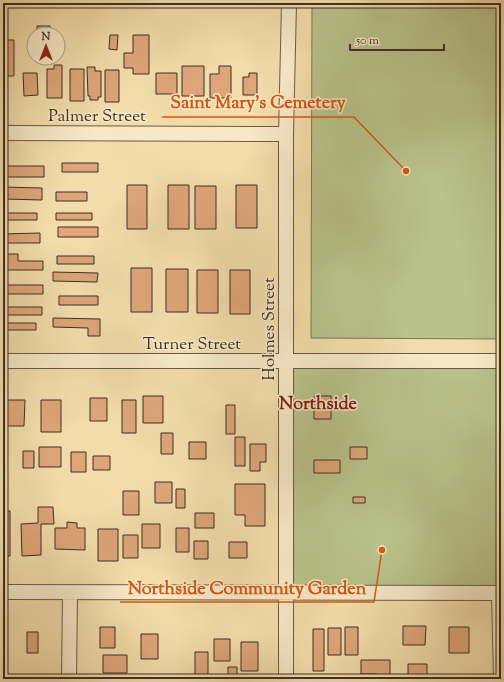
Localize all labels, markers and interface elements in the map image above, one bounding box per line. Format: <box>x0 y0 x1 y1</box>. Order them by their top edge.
north arrow <box>26 26 66 66</box>
scale bar <box>350 26 444 52</box>
text: N <box>41 29 51 45</box>
text: 50 m <box>355 32 379 50</box>
callout: Saint Mary's Cemetery <box>162 87 354 117</box>
text: Saint Mary's Cemetery <box>170 91 346 117</box>
street label: Palmer Street <box>48 105 146 129</box>
street label: Holmes Street <box>258 277 282 381</box>
street label: Turner Street <box>143 333 241 357</box>
district label: Northside <box>279 392 358 418</box>
callout: Northside Community Garden <box>120 572 374 602</box>
text: Northside Community Garden <box>128 577 367 603</box>

